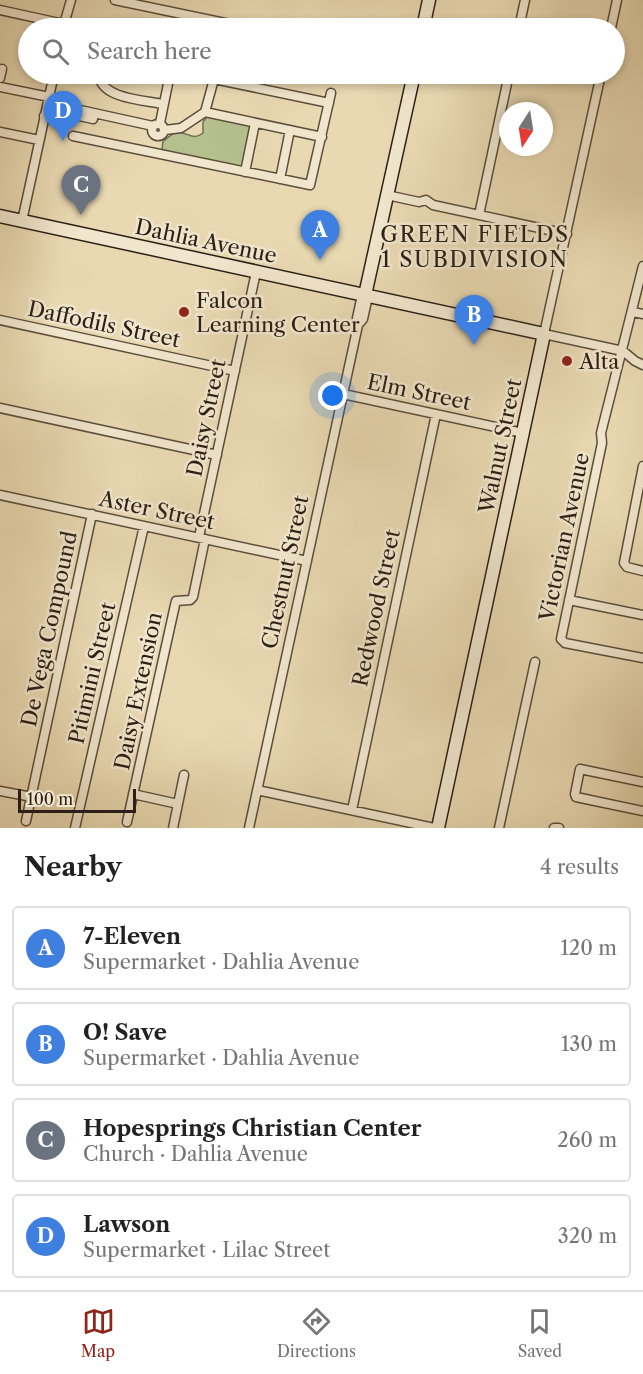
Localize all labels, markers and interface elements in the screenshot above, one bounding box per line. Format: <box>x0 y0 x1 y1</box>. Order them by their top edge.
search box <box>18 18 625 84</box>
icon: search <box>39 35 72 68</box>
text: Search here <box>87 38 212 65</box>
pin: D <box>44 92 82 141</box>
north arrow <box>499 102 553 156</box>
pin: C <box>62 166 100 215</box>
pin: A <box>300 210 340 260</box>
street label: Dahlia Avenue <box>133 214 279 268</box>
district label: GREEN FIELDS 1 SUBDIVISION <box>380 221 570 273</box>
place label: Falcon Learning Center <box>196 288 360 337</box>
street label: Daffodils Street <box>26 296 183 352</box>
pin: B <box>454 296 494 345</box>
marker: Falcon Learning Center <box>177 305 191 319</box>
place label: Alta <box>578 349 620 374</box>
marker: Alta <box>560 354 574 368</box>
street label: Daisy Street <box>181 356 231 479</box>
street label: Elm Street <box>365 369 474 415</box>
street label: Walnut Street <box>473 376 527 517</box>
your location <box>318 381 347 410</box>
street label: Victorian Avenue <box>534 450 594 625</box>
street label: Aster Street <box>96 485 218 535</box>
street label: Chestnut Street <box>257 492 314 651</box>
street label: Redwood Street <box>347 527 405 689</box>
street label: De Vega Compound <box>16 529 82 729</box>
street label: Pitimini Street <box>64 599 121 746</box>
street label: Daisy Extension <box>109 610 167 772</box>
scale bar <box>18 786 136 814</box>
text: 100 m <box>27 789 73 809</box>
text: Nearby <box>24 851 122 883</box>
text: 4 results <box>540 855 619 879</box>
text: 7-Eleven <box>83 923 181 950</box>
text: A <box>38 936 53 960</box>
text: 120 m <box>560 936 617 960</box>
text: Supermarket · Dahlia Avenue <box>83 950 359 974</box>
text: O! Save <box>83 1019 167 1046</box>
text: B <box>38 1032 53 1056</box>
text: 130 m <box>561 1032 617 1056</box>
text: Supermarket · Dahlia Avenue <box>83 1046 359 1070</box>
text: Hopesprings Christian Center <box>83 1115 422 1142</box>
text: C <box>37 1128 54 1152</box>
text: 260 m <box>557 1128 617 1152</box>
text: Church · Dahlia Avenue <box>83 1142 308 1166</box>
text: Lawson <box>83 1211 170 1238</box>
text: D <box>37 1224 54 1248</box>
text: 320 m <box>558 1224 617 1248</box>
text: Supermarket · Lilac Street <box>83 1238 330 1262</box>
tab: Map <box>81 1305 115 1361</box>
tab: Directions <box>277 1305 356 1361</box>
tab: Saved <box>518 1305 562 1361</box>

